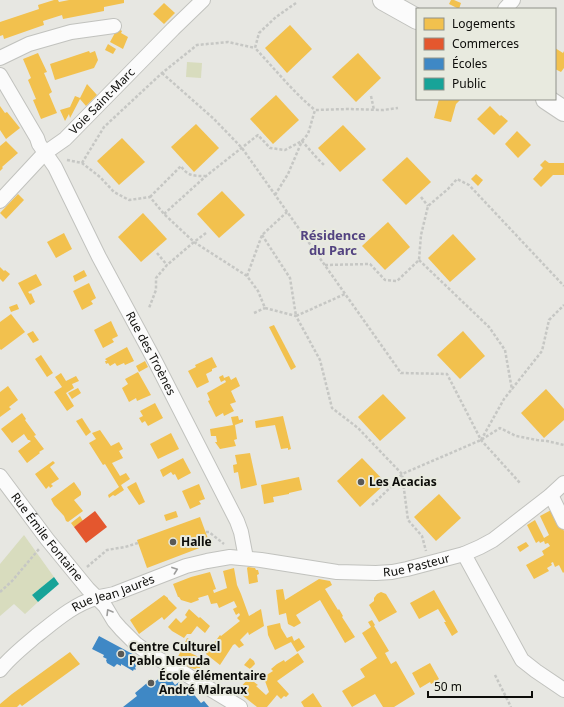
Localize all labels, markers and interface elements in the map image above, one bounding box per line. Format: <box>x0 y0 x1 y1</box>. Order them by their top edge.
legend <box>416 8 556 100</box>
text: Logements <box>452 15 515 32</box>
text: Commerces <box>452 35 519 52</box>
text: Écoles <box>452 55 488 72</box>
street label: Voie Saint-Marc <box>65 64 138 138</box>
text: Public <box>452 75 486 92</box>
district label: Résidence du Parc <box>300 226 366 259</box>
street label: Rue des Troènes <box>122 308 180 398</box>
place label: Les Acacias <box>369 473 437 490</box>
marker: Les Acacias <box>356 477 366 487</box>
street label: Rue Émile Fontaine <box>7 489 87 585</box>
place label: Halle <box>181 533 212 550</box>
marker: Halle <box>168 537 178 547</box>
street label: Rue Pasteur <box>383 549 451 581</box>
one-way arrow <box>172 567 179 575</box>
street label: Rue Jean Jaurès <box>68 570 157 615</box>
one-way arrow <box>106 609 114 616</box>
place label: Centre Culturel Pablo Neruda <box>129 638 220 669</box>
marker: Centre Culturel Pablo Neruda <box>116 649 126 659</box>
place label: École élémentaire André Malraux <box>159 667 266 698</box>
scale bar <box>428 673 532 699</box>
marker: École élémentaire André Malraux <box>146 678 156 688</box>
text: 50 m <box>434 678 462 695</box>

